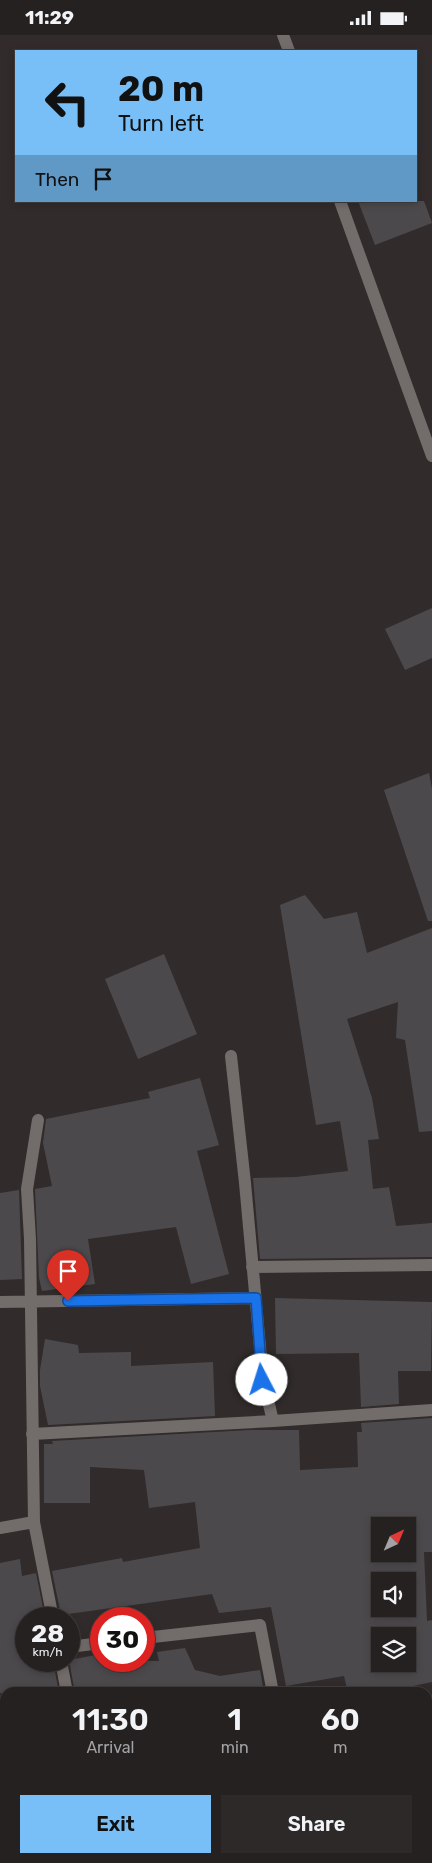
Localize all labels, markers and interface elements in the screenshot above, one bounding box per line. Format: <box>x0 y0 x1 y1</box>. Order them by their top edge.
text: 11:29 <box>25 6 74 29</box>
text: 20 m <box>118 68 204 110</box>
icon: left <box>35 70 100 135</box>
text: Turn left <box>118 110 204 137</box>
icon: arrive <box>89 165 117 193</box>
text: Then <box>35 168 79 191</box>
pin <box>47 1250 89 1301</box>
icon: arrive <box>54 1257 82 1285</box>
position arrow <box>235 1353 287 1405</box>
north arrow <box>371 1517 416 1563</box>
map controls <box>371 1517 416 1672</box>
button: sound <box>371 1572 416 1617</box>
speed limit sign: 30 <box>90 1607 155 1672</box>
text: 28 <box>31 1619 64 1648</box>
button: layers <box>371 1627 416 1672</box>
text: km/h <box>33 1645 62 1659</box>
text: 11:30 <box>72 1702 149 1738</box>
text: 1 <box>227 1702 242 1738</box>
text: 60 <box>321 1702 360 1738</box>
text: Arrival <box>86 1738 134 1757</box>
text: min <box>221 1738 249 1757</box>
text: m <box>333 1738 347 1757</box>
button: Exit <box>20 1795 211 1853</box>
button: Share <box>221 1795 412 1853</box>

